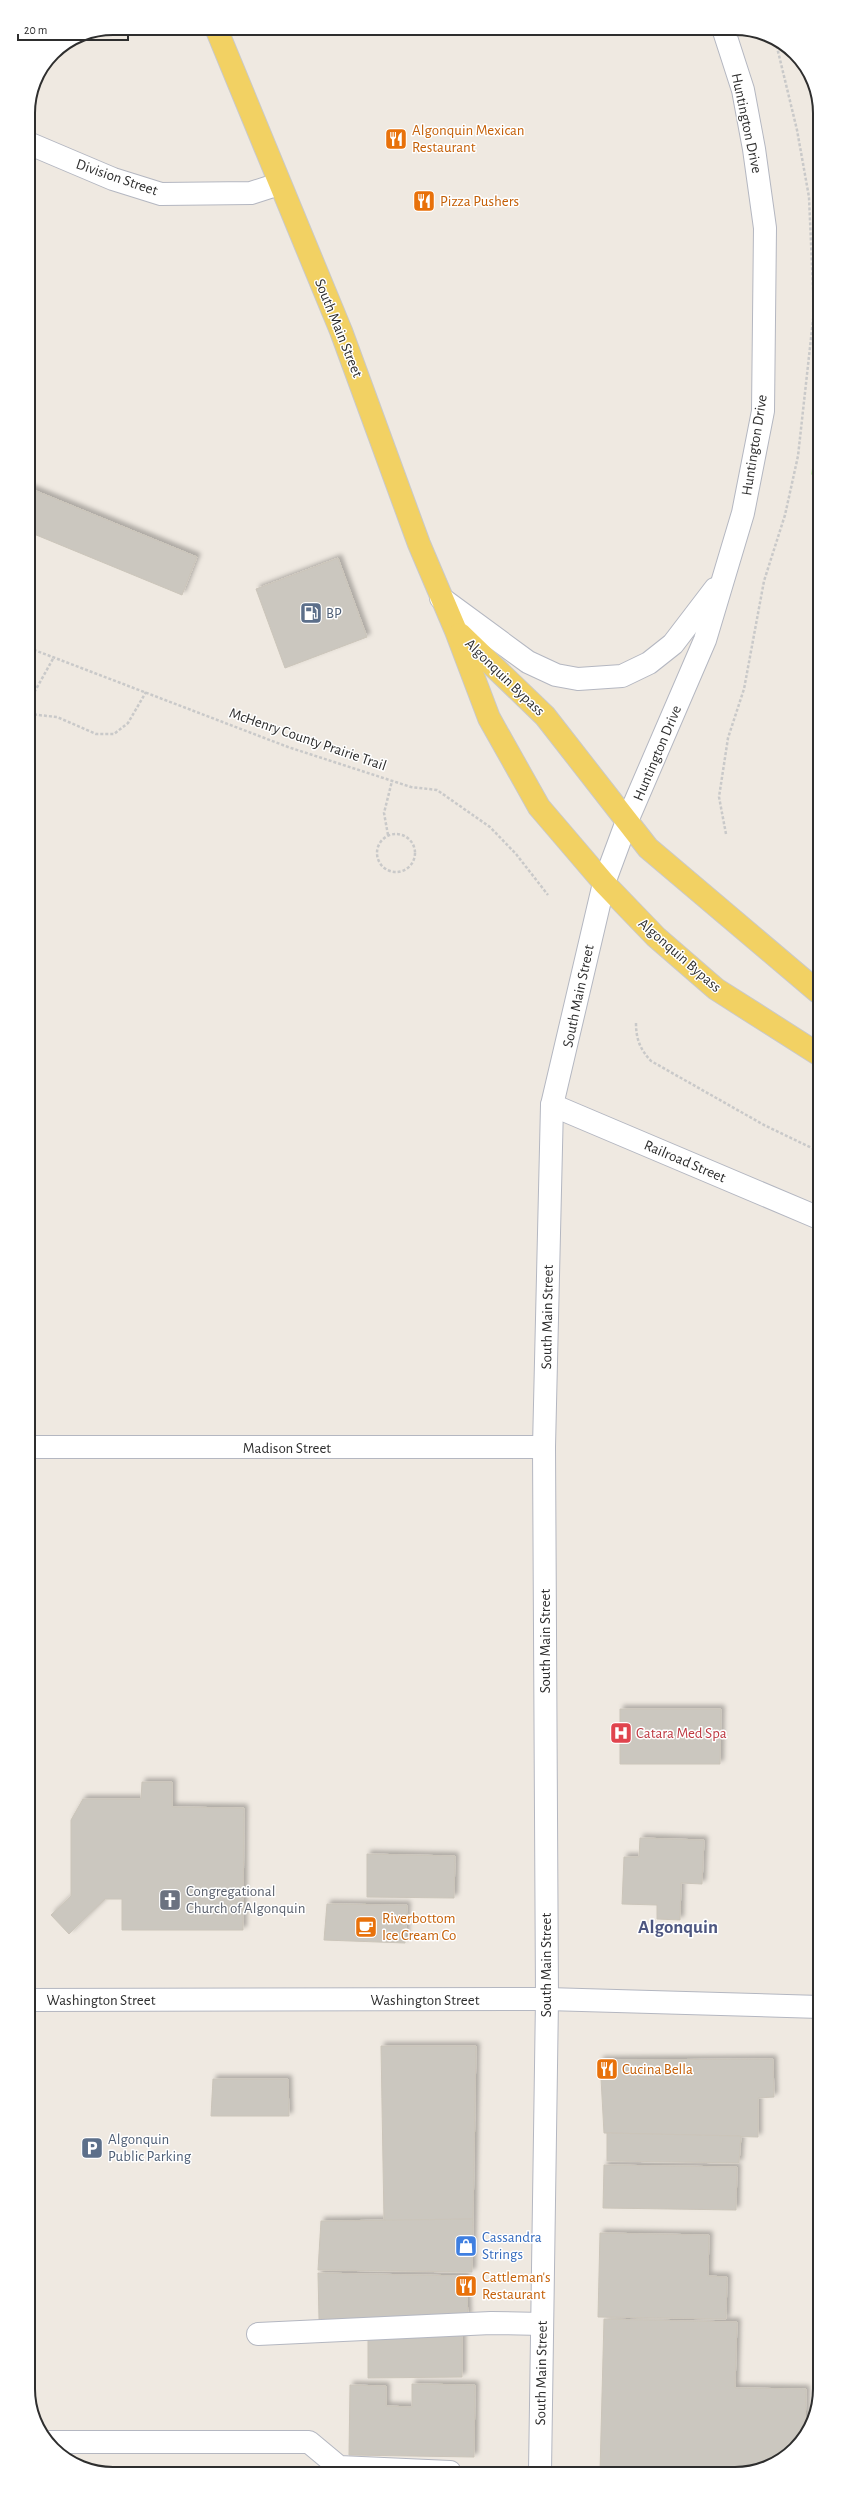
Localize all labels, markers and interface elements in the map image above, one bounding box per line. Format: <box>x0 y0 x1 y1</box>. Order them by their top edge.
scale bar <box>18 16 128 42</box>
text: 20 m <box>24 24 47 36</box>
street label: Huntington Drive <box>729 72 764 175</box>
place label: Algonquin Mexican Restaurant <box>412 123 525 155</box>
restaurant icon: Algonquin Mexican Restaurant <box>383 126 409 152</box>
street label: Division Street <box>74 157 160 199</box>
restaurant icon: Pizza Pushers <box>411 188 437 214</box>
place label: Pizza Pushers <box>440 194 519 209</box>
street label: South Main Street <box>312 277 365 380</box>
street label: Huntington Drive <box>739 393 770 497</box>
fuel station icon: BP <box>298 600 324 626</box>
place label: BP <box>326 606 342 621</box>
street label: Algonquin Bypass <box>462 636 547 719</box>
street label: Huntington Drive <box>631 703 684 803</box>
street label: McHenry County Prairie Trail <box>227 706 388 773</box>
street label: Algonquin Bypass <box>636 916 724 995</box>
street label: South Main Street <box>560 943 597 1049</box>
street label: Railroad Street <box>642 1138 728 1185</box>
street label: South Main Street <box>539 1264 556 1369</box>
street label: Madison Street <box>243 1441 331 1456</box>
street label: South Main Street <box>538 1588 553 1693</box>
hospital icon: Catara Med Spa <box>608 1720 634 1746</box>
place label: Catara Med Spa <box>636 1726 727 1741</box>
place label: Congregational Church of Algonquin <box>186 1884 305 1916</box>
church icon: Congregational Church of Algonquin <box>157 1887 183 1913</box>
place label: Riverbottom Ice Cream Co <box>382 1911 456 1943</box>
street label: South Main Street <box>539 1912 554 2017</box>
cafe icon: Riverbottom Ice Cream Co <box>353 1914 379 1940</box>
district label: Algonquin <box>638 1918 718 1937</box>
street label: Washington Street <box>47 1993 156 2008</box>
street label: Washington Street <box>371 1993 480 2008</box>
restaurant icon: Cucina Bella <box>594 2056 620 2082</box>
place label: Cucina Bella <box>622 2062 693 2077</box>
place label: Algonquin Public Parking <box>108 2132 192 2164</box>
parking icon: Algonquin Public Parking <box>79 2135 105 2161</box>
place label: Cassandra Strings <box>482 2230 542 2262</box>
shop icon: Cassandra Strings <box>453 2233 479 2259</box>
place label: Cattleman's Restaurant <box>482 2270 551 2302</box>
restaurant icon: Cattleman's Restaurant <box>453 2273 479 2299</box>
street label: South Main Street <box>533 2320 550 2425</box>

